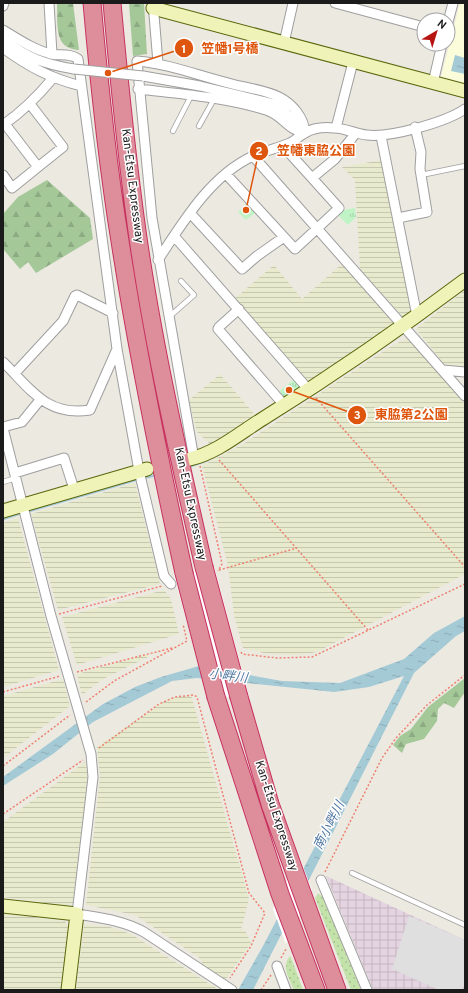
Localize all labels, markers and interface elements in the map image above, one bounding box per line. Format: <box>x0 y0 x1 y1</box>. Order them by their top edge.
north arrow <box>416 12 456 52</box>
text: N <box>434 17 449 33</box>
callout: 笠幡1号橋 <box>174 36 267 61</box>
text: 笠幡1号橋 <box>201 41 259 58</box>
text: 1 <box>182 42 186 58</box>
street label: Kan-Etsu Expressway <box>117 128 147 244</box>
callout: 笠幡東脇公園 <box>249 138 363 163</box>
text: 笠幡東脇公園 <box>277 143 355 160</box>
text: 2 <box>255 144 263 160</box>
callout: 東脇第2公園 <box>347 402 456 427</box>
text: 東脇第2公園 <box>375 407 447 424</box>
text: 3 <box>353 408 361 424</box>
street label: Kan-Etsu Expressway <box>170 446 210 562</box>
water label: 小畔川 <box>208 667 250 688</box>
street label: Kan-Etsu Expressway <box>251 759 301 873</box>
water label: 南小畔川 <box>311 797 350 853</box>

